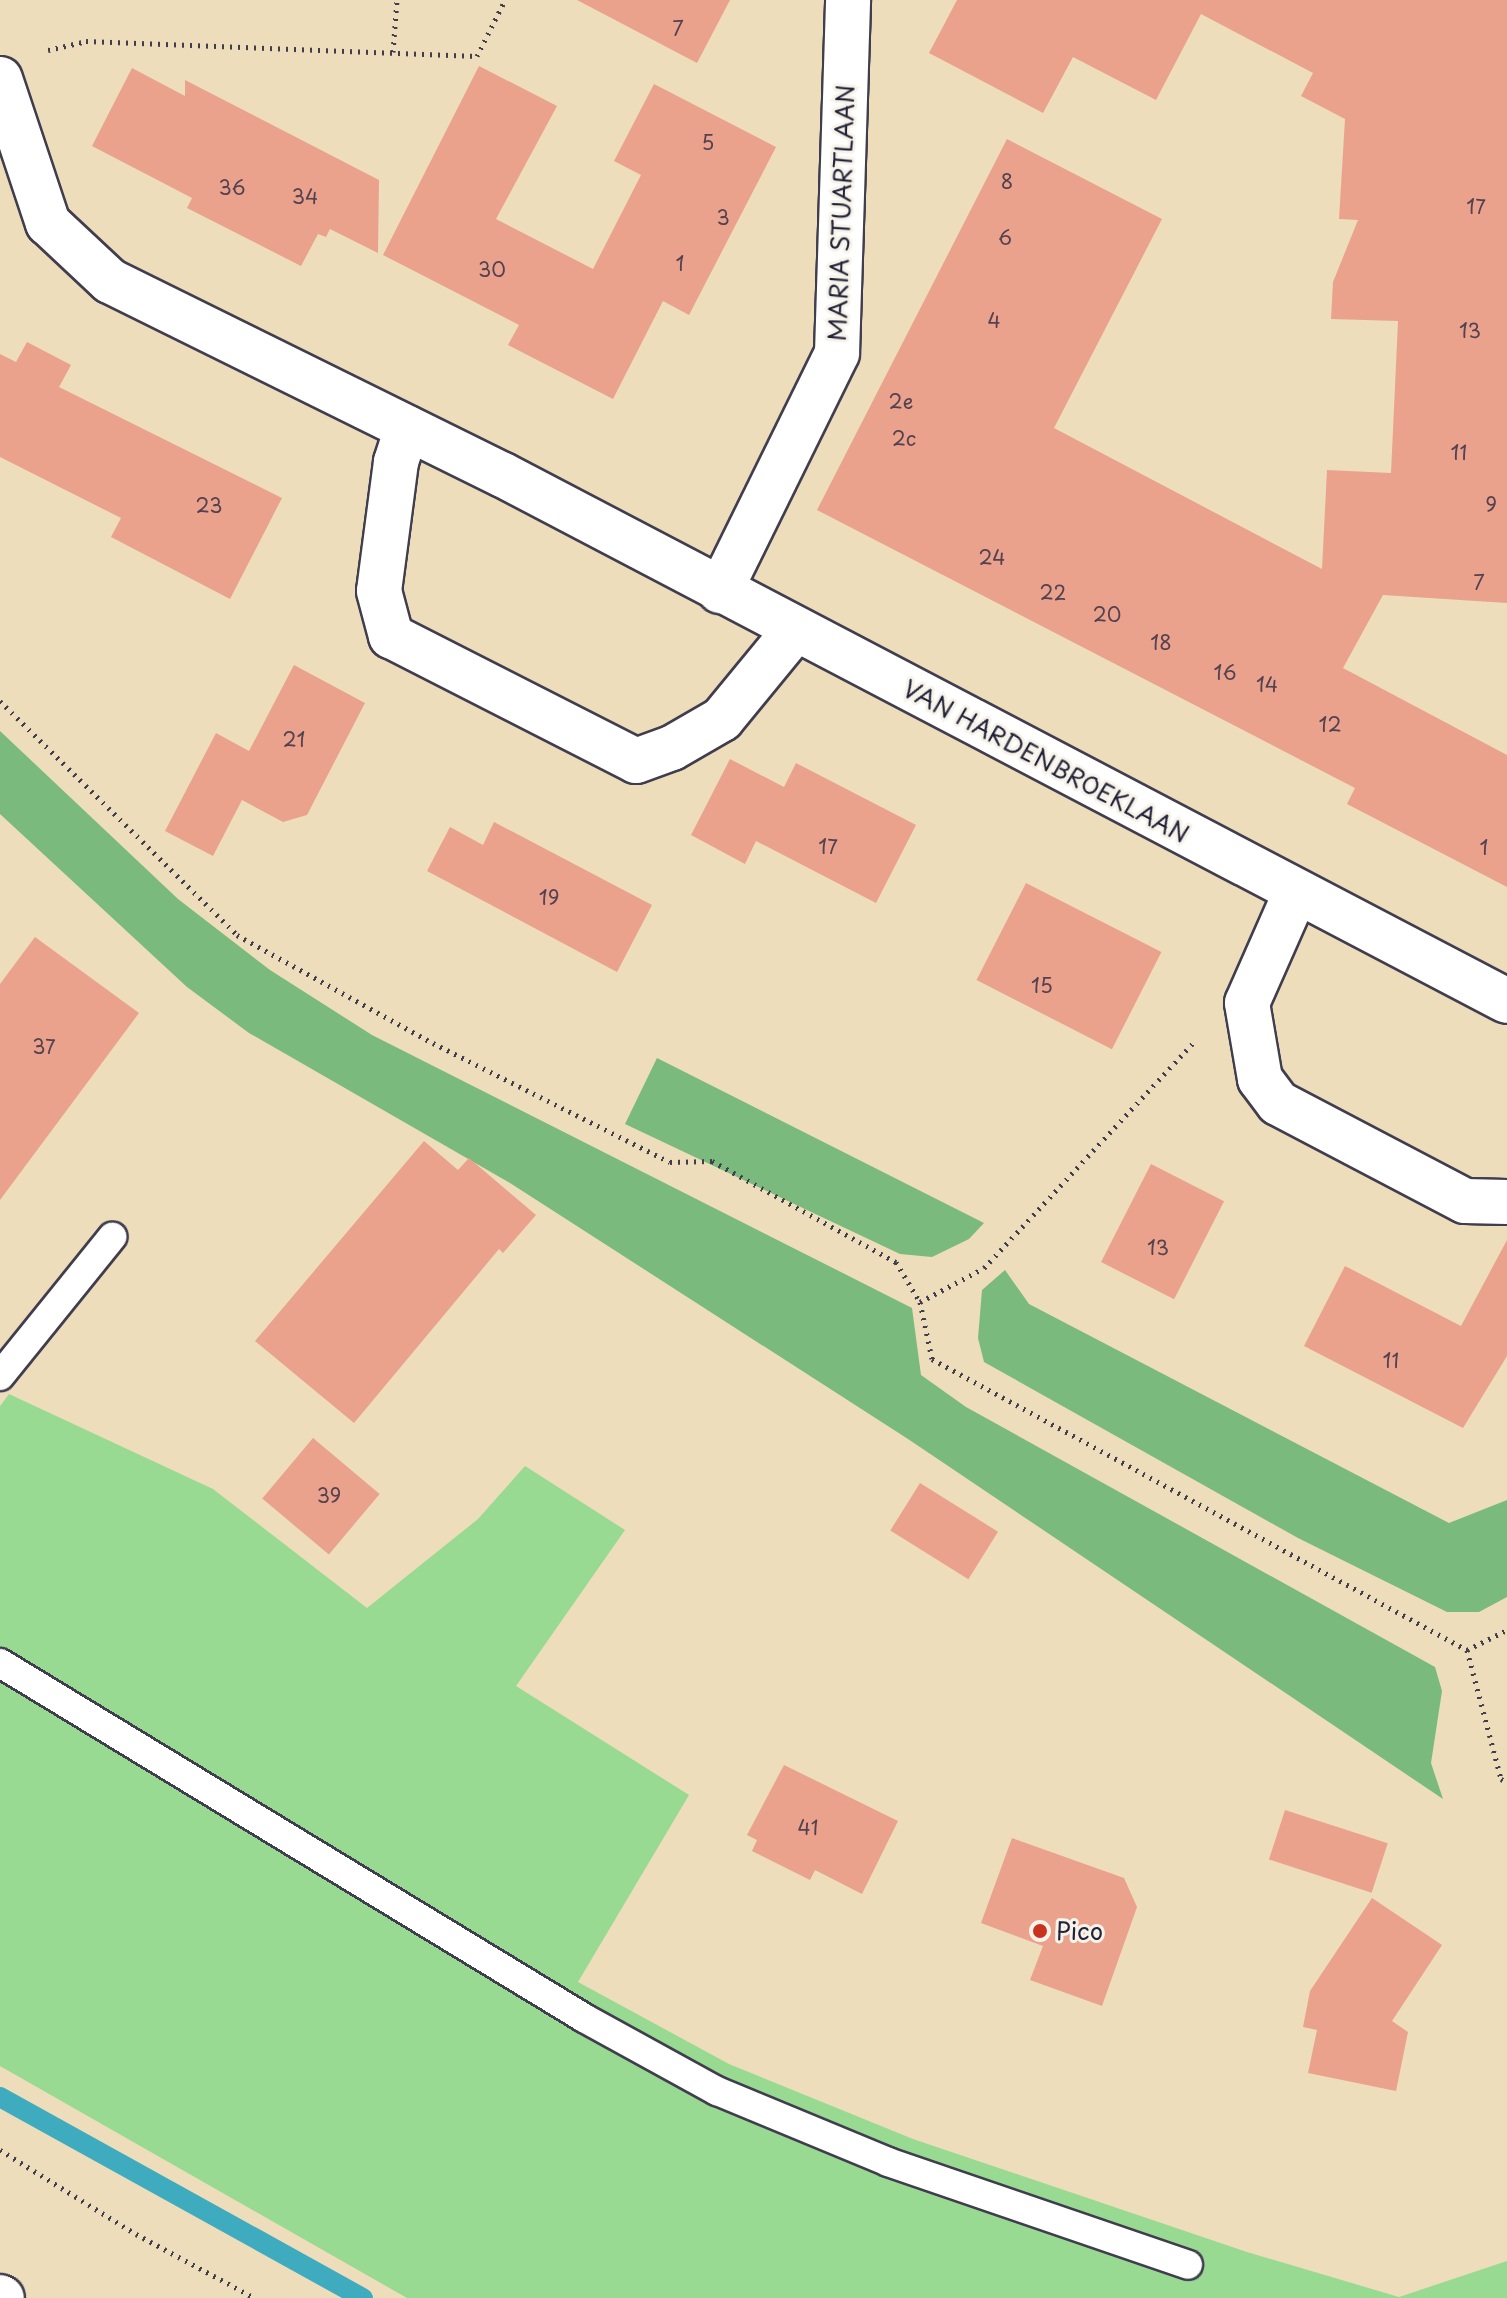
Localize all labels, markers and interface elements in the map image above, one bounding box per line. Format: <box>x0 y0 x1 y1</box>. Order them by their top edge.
house number: 7 <box>672 16 684 40</box>
street label: MARIA STUARTLAAN <box>822 83 860 343</box>
house number: 5 <box>702 130 714 154</box>
house number: 8 <box>1001 169 1013 193</box>
house number: 36 <box>218 175 246 199</box>
house number: 34 <box>292 184 318 208</box>
house number: 17 <box>1466 194 1486 218</box>
house number: 3 <box>716 205 730 229</box>
house number: 6 <box>998 225 1012 249</box>
house number: 1 <box>676 251 684 275</box>
house number: 30 <box>478 257 506 281</box>
house number: 4 <box>987 308 1001 332</box>
house number: 13 <box>1459 318 1481 342</box>
house number: 2e <box>889 389 913 413</box>
house number: 2c <box>892 426 916 450</box>
house number: 11 <box>1451 440 1467 464</box>
house number: 9 <box>1485 492 1497 516</box>
house number: 23 <box>195 493 223 517</box>
house number: 24 <box>979 545 1005 569</box>
house number: 7 <box>1473 570 1485 594</box>
house number: 22 <box>1040 580 1066 604</box>
house number: 20 <box>1093 602 1121 626</box>
house number: 18 <box>1150 630 1172 654</box>
house number: 16 <box>1214 660 1236 684</box>
house number: 14 <box>1256 672 1278 696</box>
street label: VAN HARDENBROEKLAAN <box>899 674 1193 848</box>
house number: 12 <box>1318 712 1342 736</box>
house number: 21 <box>282 727 306 751</box>
house number: 17 <box>818 834 838 858</box>
house number: 1 <box>1480 835 1488 859</box>
house number: 19 <box>539 885 559 909</box>
house number: 15 <box>1031 973 1053 997</box>
house number: 37 <box>32 1034 56 1058</box>
house number: 13 <box>1147 1235 1169 1259</box>
house number: 11 <box>1383 1348 1399 1372</box>
house number: 39 <box>317 1483 341 1507</box>
house number: 41 <box>798 1815 818 1839</box>
place label: Pico <box>1056 1917 1103 1945</box>
marker: Pico <box>1031 1922 1049 1940</box>

